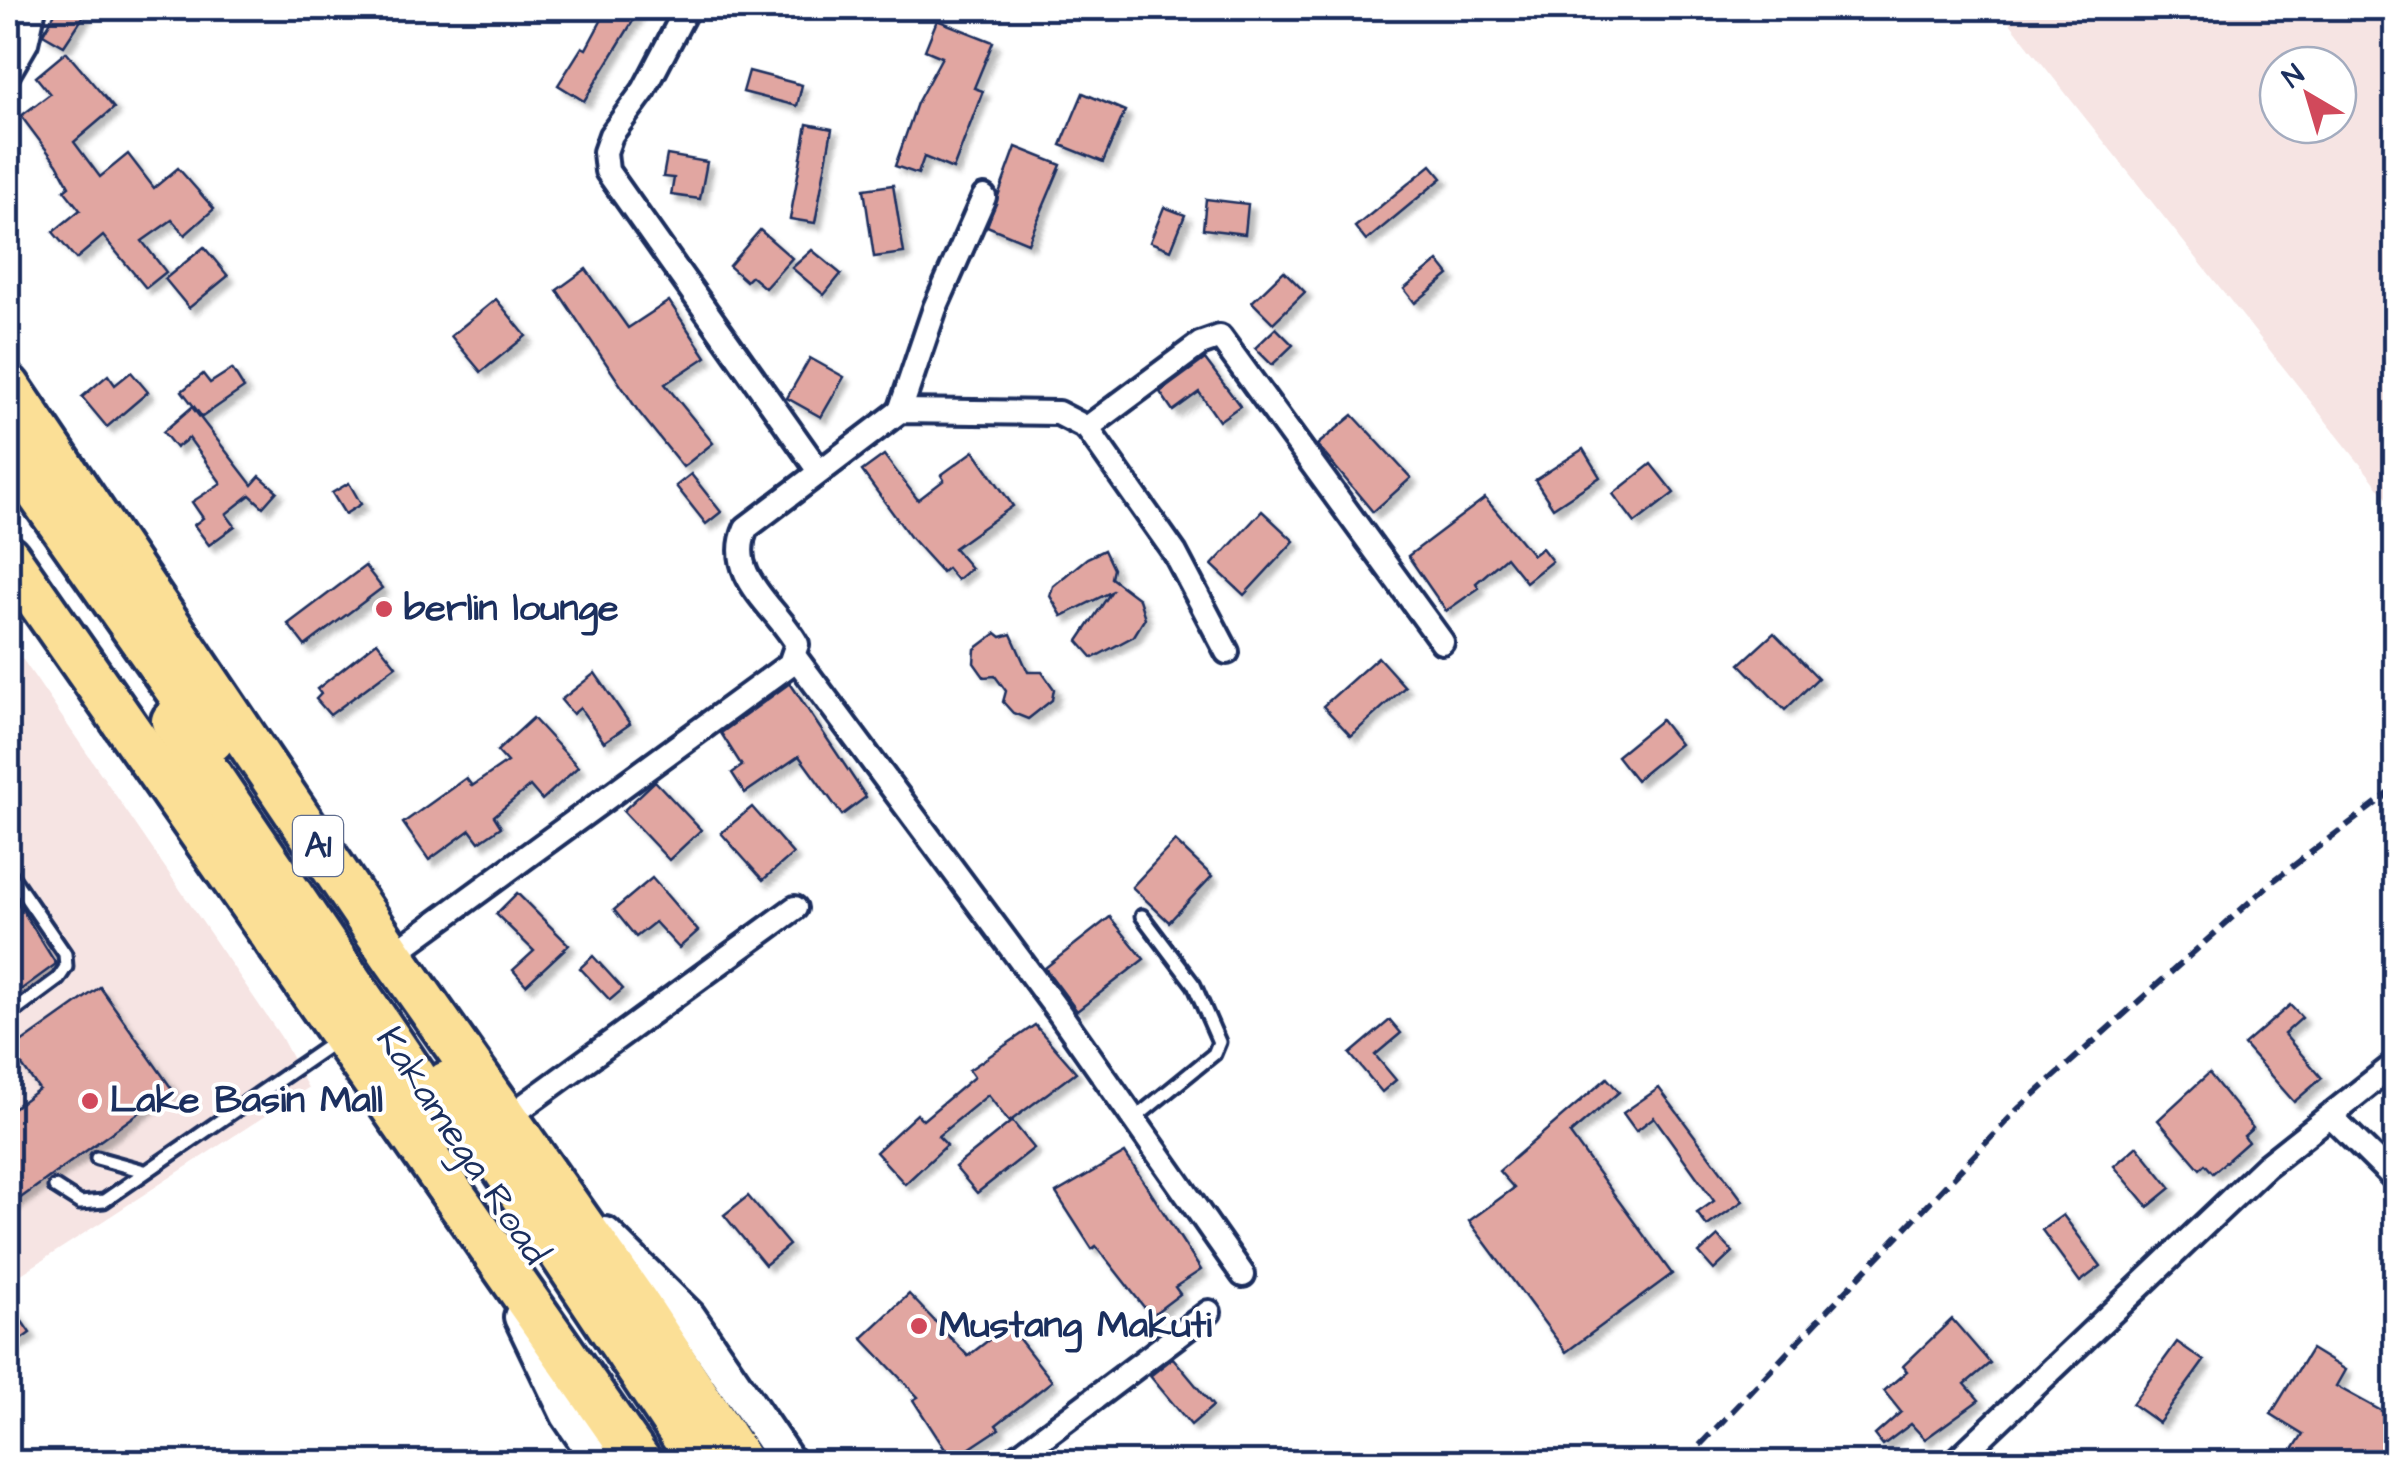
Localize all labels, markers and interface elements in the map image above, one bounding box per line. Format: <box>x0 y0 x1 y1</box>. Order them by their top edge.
north arrow <box>2258 45 2358 145</box>
text: N <box>2275 55 2313 97</box>
place label: berlin lounge <box>404 583 619 636</box>
marker: berlin lounge <box>373 598 395 620</box>
road number: A1 <box>293 816 343 876</box>
street label: Kakamega Road <box>363 1017 561 1275</box>
place label: Lake Basin Mall <box>110 1075 383 1127</box>
marker: Lake Basin Mall <box>79 1090 101 1112</box>
place label: Mustang Makuti <box>939 1300 1212 1353</box>
marker: Mustang Makuti <box>908 1315 930 1337</box>

